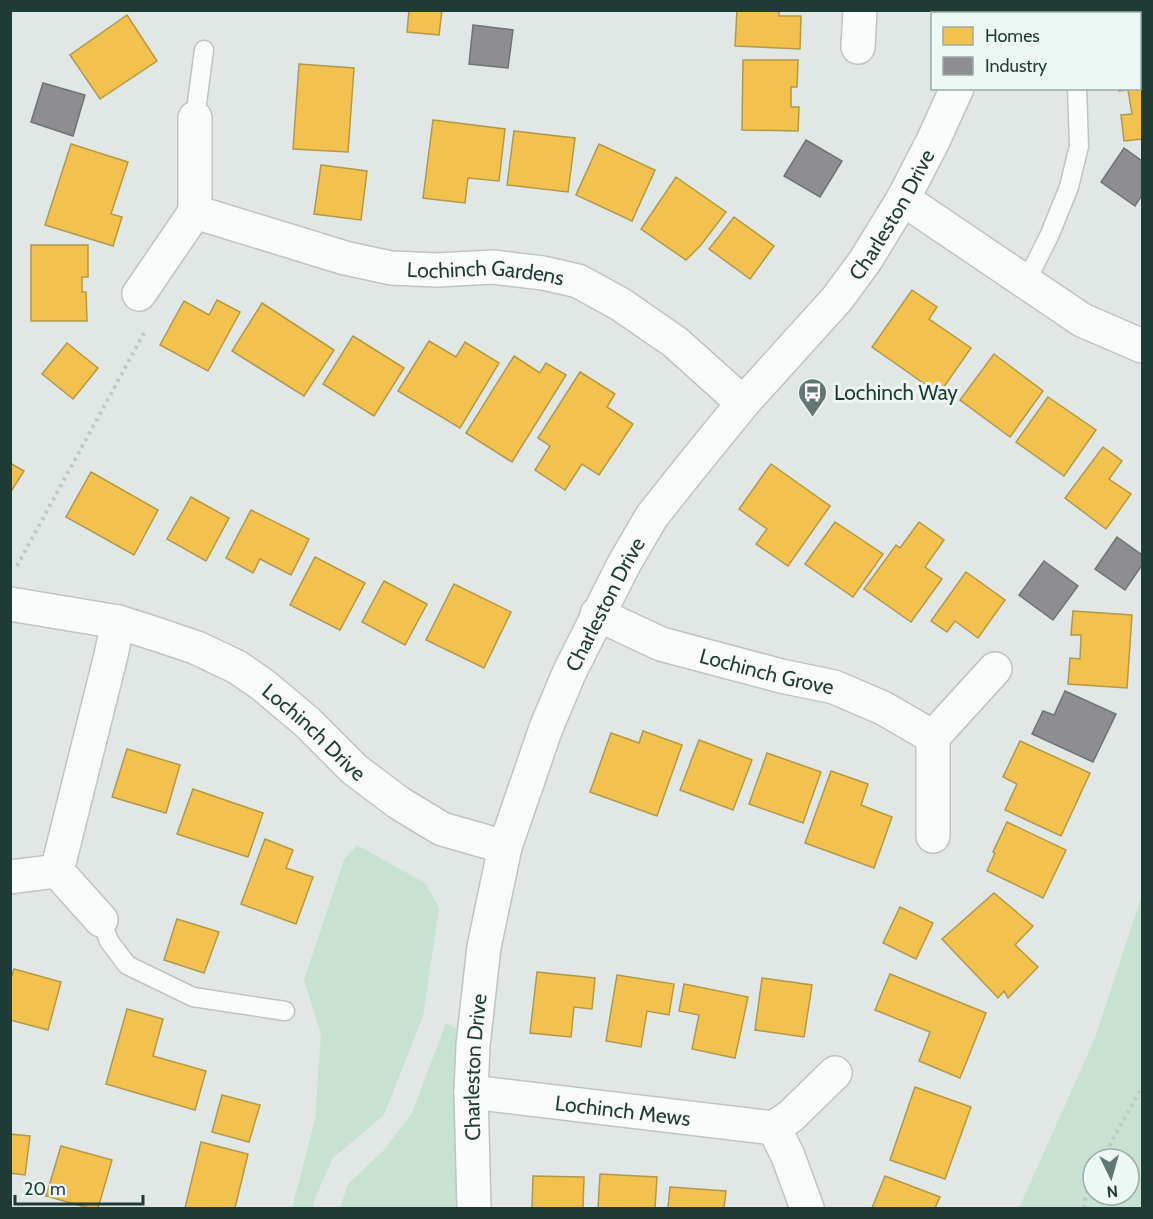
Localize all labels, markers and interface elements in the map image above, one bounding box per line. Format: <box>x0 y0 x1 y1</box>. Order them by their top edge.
legend <box>931 12 1141 90</box>
text: Homes <box>985 25 1040 47</box>
text: Industry <box>985 55 1047 77</box>
street label: Charleston Drive <box>843 145 939 285</box>
street label: Lochinch Gardens <box>406 254 567 290</box>
bus stop icon: Lochinch Way <box>797 376 829 418</box>
place label: Lochinch Way <box>834 380 958 405</box>
street label: Charleston Drive <box>560 532 650 675</box>
street label: Lochinch Grove <box>697 642 836 699</box>
street label: Lochinch Drive <box>258 678 371 786</box>
street label: Charleston Drive <box>458 992 491 1141</box>
street label: Lochinch Mews <box>554 1090 692 1131</box>
north arrow <box>1081 1147 1141 1207</box>
scale bar <box>15 1168 142 1206</box>
text: 20 m <box>24 1178 66 1200</box>
text: N <box>1106 1181 1119 1201</box>

